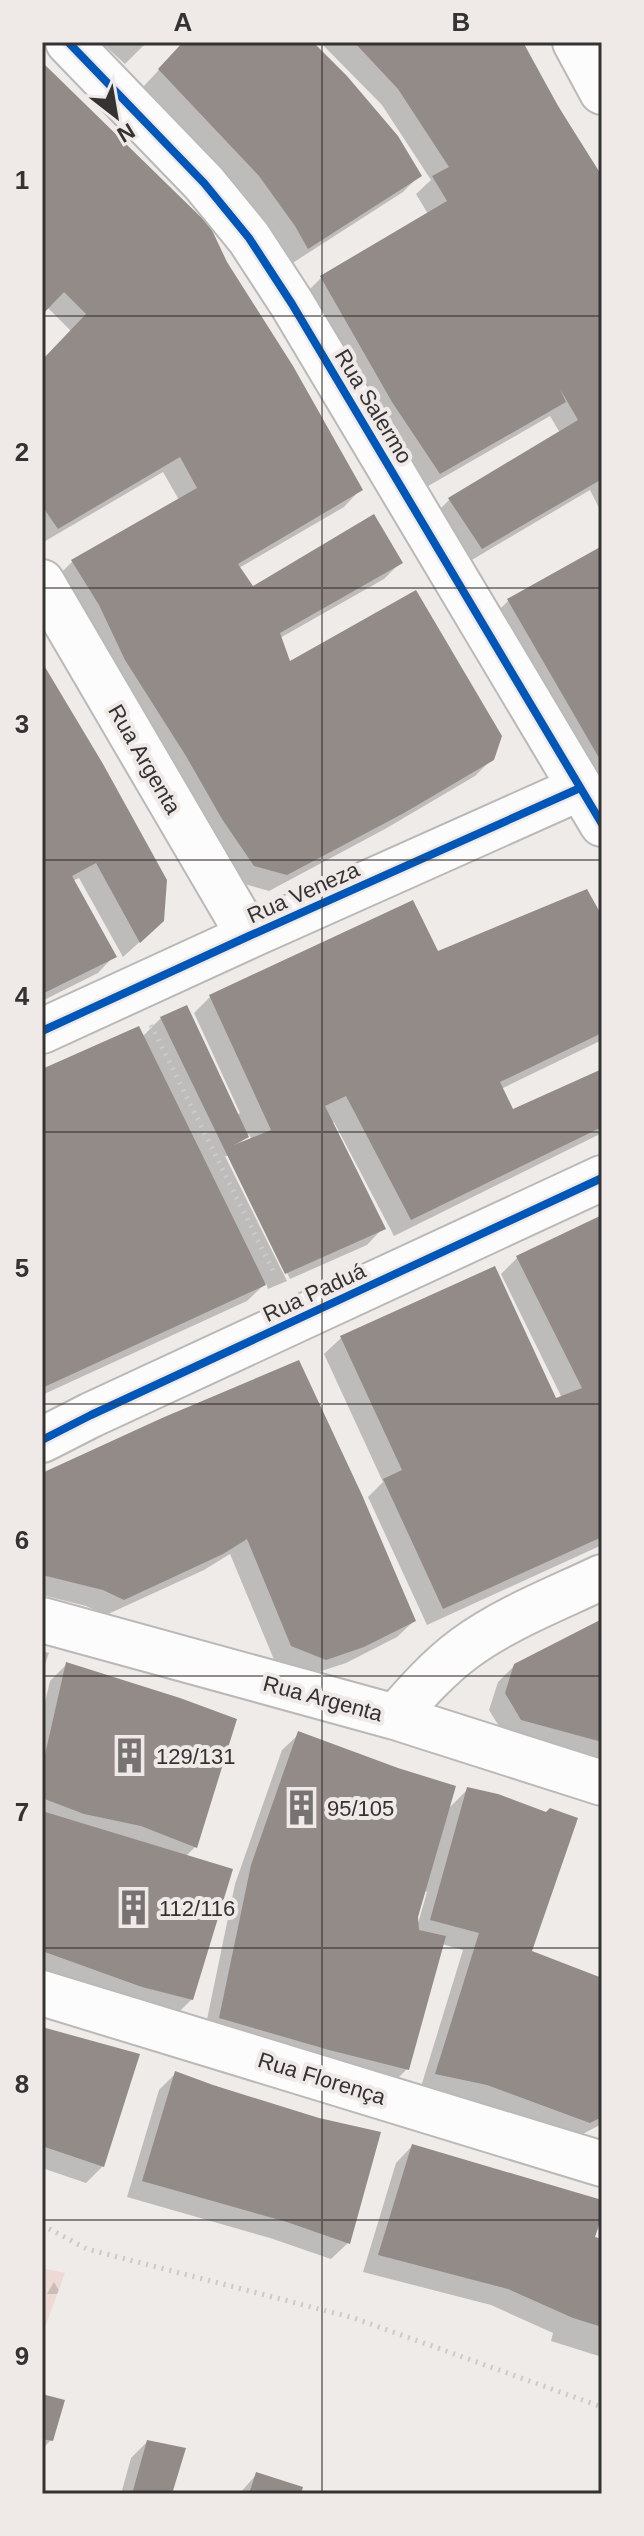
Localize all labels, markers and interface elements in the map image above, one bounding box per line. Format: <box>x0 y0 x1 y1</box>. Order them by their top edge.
text: A <box>174 7 193 37</box>
text: B <box>452 7 470 37</box>
north arrow <box>76 76 156 156</box>
text: N <box>113 118 139 148</box>
text: 1 <box>15 165 29 195</box>
street label: Rua Salermo <box>330 345 417 468</box>
text: 2 <box>15 437 29 467</box>
street label: Rua Argenta <box>103 700 186 819</box>
text: 3 <box>15 709 29 739</box>
street label: Rua Veneza <box>243 856 364 928</box>
text: 4 <box>15 981 30 1011</box>
text: 5 <box>15 1253 29 1283</box>
street label: Rua Paduá <box>259 1258 370 1327</box>
text: 6 <box>15 1525 29 1555</box>
street label: Rua Argenta <box>261 1671 386 1727</box>
building icon: 129/131 <box>111 1737 149 1775</box>
place label: 129/131 <box>156 1744 236 1769</box>
building icon: 95/105 <box>282 1789 320 1827</box>
place label: 95/105 <box>327 1796 394 1821</box>
text: 7 <box>15 1797 29 1827</box>
building icon: 112/116 <box>114 1889 152 1927</box>
place label: 112/116 <box>159 1896 235 1921</box>
street label: Rua Florença <box>255 2047 389 2110</box>
text: 8 <box>15 2069 29 2099</box>
text: 9 <box>15 2341 29 2371</box>

